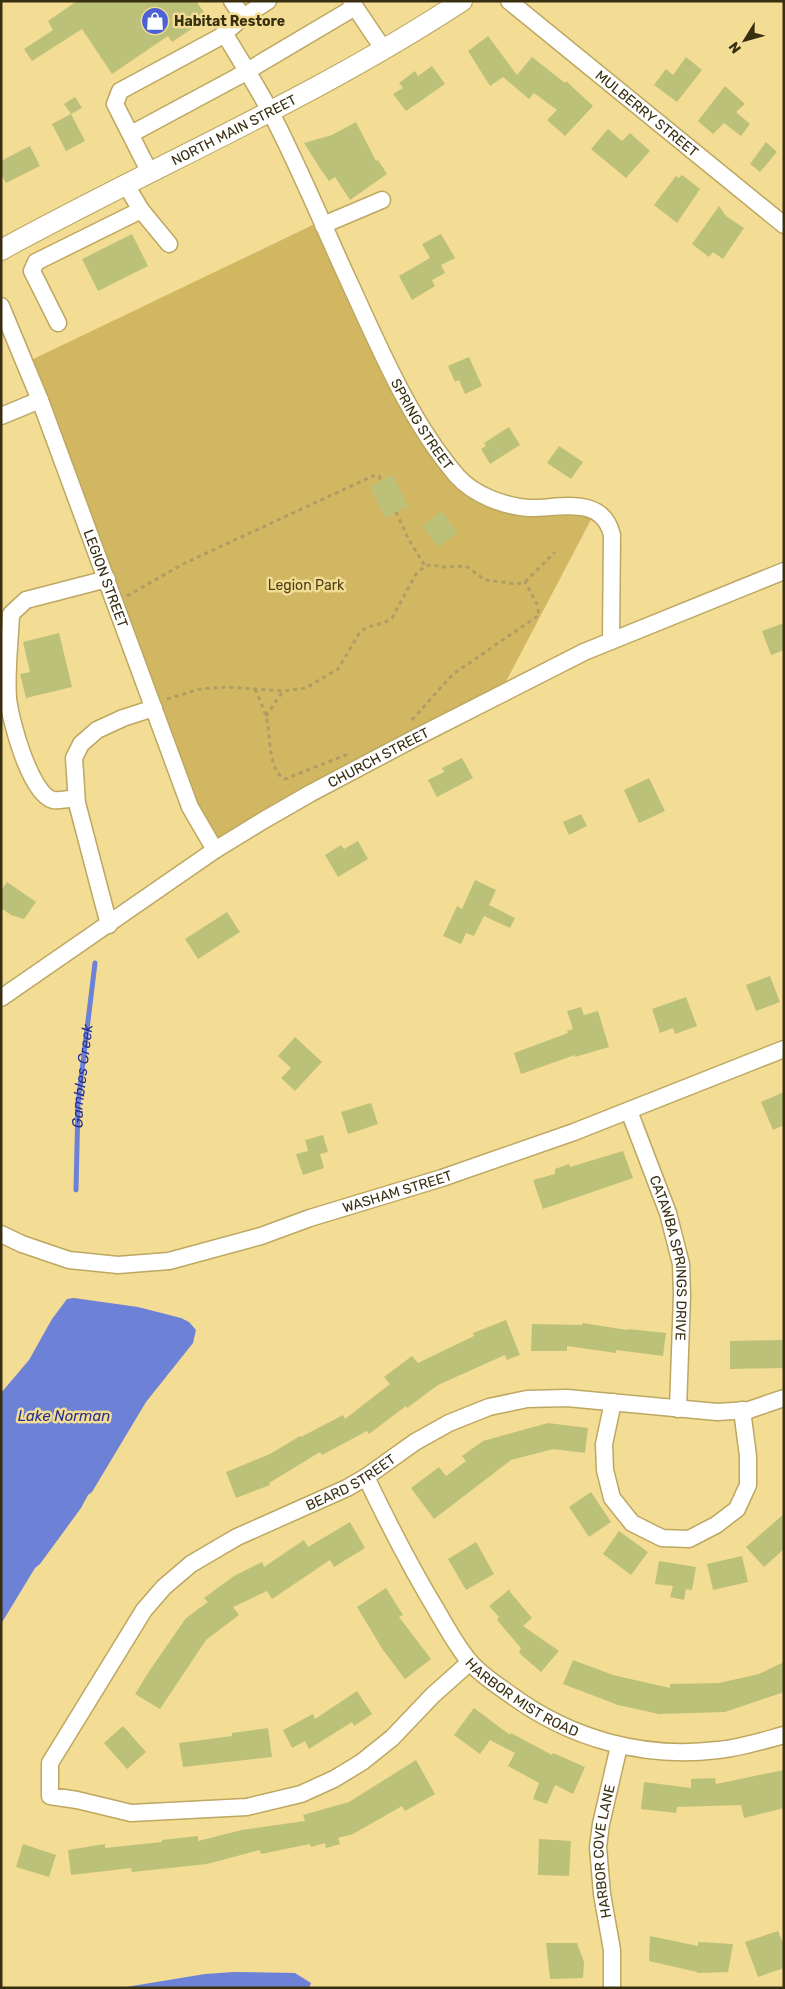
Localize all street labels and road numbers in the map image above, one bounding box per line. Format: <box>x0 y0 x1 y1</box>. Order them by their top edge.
street label: MULBERRY STREET <box>592 67 702 161</box>
street label: NORTH MAIN STREET <box>169 91 300 169</box>
street label: SPRING STREET <box>387 376 457 473</box>
street label: LEGION STREET <box>79 527 131 630</box>
street label: CHURCH STREET <box>325 724 432 792</box>
street label: WASHAM STREET <box>340 1167 454 1217</box>
street label: CATAWBA SPRINGS DRIVE <box>645 1173 690 1341</box>
street label: BEARD STREET <box>303 1451 399 1514</box>
street label: HARBOR MIST ROAD <box>461 1655 581 1741</box>
street label: HARBOR COVE LANE <box>590 1783 619 1919</box>

